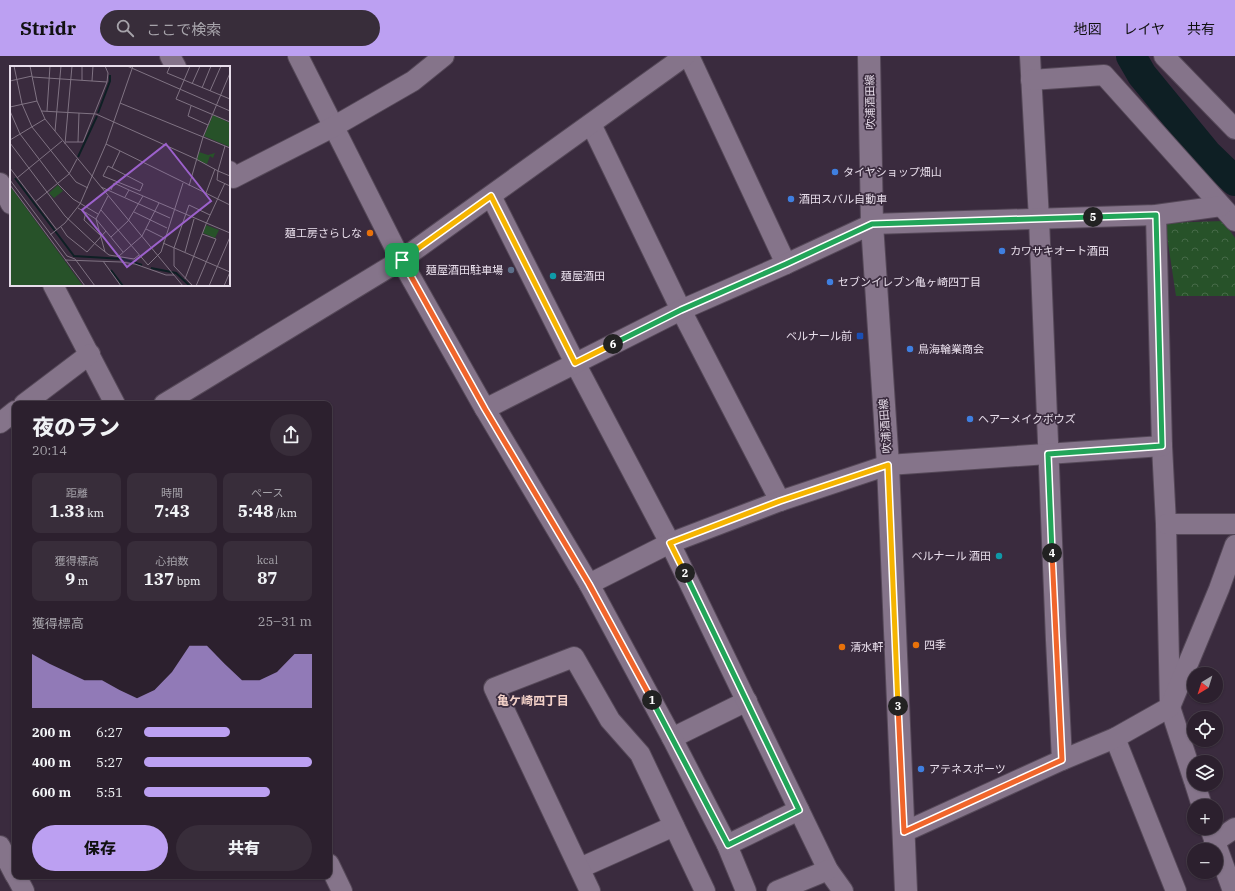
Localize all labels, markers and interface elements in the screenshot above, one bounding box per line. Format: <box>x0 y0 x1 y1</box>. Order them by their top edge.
search box <box>100 10 380 46</box>
text: Stridr <box>20 16 76 40</box>
icon: search <box>114 17 136 39</box>
text: ここで検索 <box>146 20 221 39</box>
text: 地図 <box>1073 20 1101 38</box>
text: レイヤ <box>1123 20 1165 38</box>
text: 共有 <box>1187 20 1215 38</box>
inset map <box>10 66 230 286</box>
street label: 吹浦酒田線 <box>863 74 877 130</box>
place label: タイヤショップ畑山 <box>843 165 942 179</box>
marker: タイヤショップ畑山 <box>830 167 840 177</box>
place label: 酒田スバル自動車 <box>799 192 887 206</box>
marker: 酒田スバル自動車 <box>786 194 796 204</box>
pin: 5 <box>1083 207 1103 227</box>
text: 5 <box>1090 210 1096 224</box>
place label: 麺工房さらしな <box>285 226 362 240</box>
marker: 麺工房さらしな <box>365 228 375 238</box>
pin <box>385 243 419 277</box>
place label: カワサキオート酒田 <box>1010 244 1109 258</box>
marker: カワサキオート酒田 <box>997 246 1007 256</box>
icon: arrive <box>391 249 413 271</box>
place label: 麺屋酒田駐車場 <box>426 263 503 277</box>
marker: 麺屋酒田駐車場 <box>506 265 516 275</box>
place label: 麺屋酒田 <box>561 269 605 283</box>
marker: 麺屋酒田 <box>548 271 558 281</box>
place label: セブンイレブン亀ヶ崎四丁目 <box>838 275 981 289</box>
marker: セブンイレブン亀ヶ崎四丁目 <box>825 277 835 287</box>
place label: ベルナール前 <box>786 329 852 343</box>
marker: ベルナール前 <box>855 331 865 341</box>
pin: 6 <box>603 334 623 354</box>
text: 6 <box>610 337 616 351</box>
place label: 鳥海輪業商会 <box>918 342 984 356</box>
marker: 鳥海輪業商会 <box>905 344 915 354</box>
street label: 吹浦酒田線 <box>876 398 894 454</box>
text: 夜のラン <box>32 412 120 441</box>
place label: ヘアーメイクボウズ <box>978 412 1076 426</box>
button: share <box>270 414 312 456</box>
marker: ヘアーメイクボウズ <box>965 414 975 424</box>
text: 20:14 <box>32 442 67 459</box>
text: 距離 <box>66 486 88 500</box>
text: 時間 <box>161 486 183 500</box>
text: ペース <box>251 486 284 500</box>
text: 1.33 <box>49 500 85 522</box>
text: 7:43 <box>154 500 190 522</box>
text: 5:48 <box>238 500 273 522</box>
text: km <box>85 506 104 520</box>
text: /km <box>273 506 297 520</box>
pin: 4 <box>1042 543 1062 563</box>
text: 4 <box>1049 546 1055 560</box>
place label: ベルナール 酒田 <box>911 549 991 563</box>
marker: ベルナール 酒田 <box>994 551 1004 561</box>
text: kcal <box>257 553 278 567</box>
text: 獲得標高 <box>55 554 99 568</box>
text: 心拍数 <box>155 554 188 568</box>
pin: 2 <box>675 563 695 583</box>
text: 2 <box>682 566 688 580</box>
text: 87 <box>257 567 278 589</box>
text: 9 <box>65 568 75 590</box>
text: 137 <box>144 568 174 590</box>
text: m <box>75 574 88 588</box>
text: bpm <box>174 574 200 588</box>
text: 25–31 m <box>258 613 312 630</box>
text: 獲得標高 <box>32 615 84 632</box>
place label: 四季 <box>924 638 946 652</box>
place label: 清水軒 <box>850 640 884 654</box>
marker: 四季 <box>911 640 921 650</box>
marker: 清水軒 <box>837 642 847 652</box>
north arrow <box>1187 667 1223 703</box>
map controls <box>1187 667 1223 879</box>
pin: 1 <box>642 690 662 710</box>
district label: 亀ケ崎四丁目 <box>497 693 569 708</box>
text: 1 <box>649 693 655 707</box>
pin: 3 <box>888 696 908 716</box>
text: 3 <box>895 699 901 713</box>
button: locate <box>1187 711 1223 747</box>
text: 200 m <box>32 724 71 741</box>
text: 6:27 <box>96 724 123 741</box>
text: 400 m <box>32 754 71 771</box>
text: 5:27 <box>96 754 123 771</box>
button: layers <box>1187 755 1223 791</box>
place label: アテネスポーツ <box>929 762 1006 776</box>
marker: アテネスポーツ <box>916 764 926 774</box>
text: 600 m <box>32 784 71 801</box>
text: 5:51 <box>96 784 123 801</box>
button: + <box>1187 799 1223 835</box>
button: 保存 <box>32 825 168 871</box>
button: 共有 <box>176 825 312 871</box>
button: − <box>1187 843 1223 879</box>

